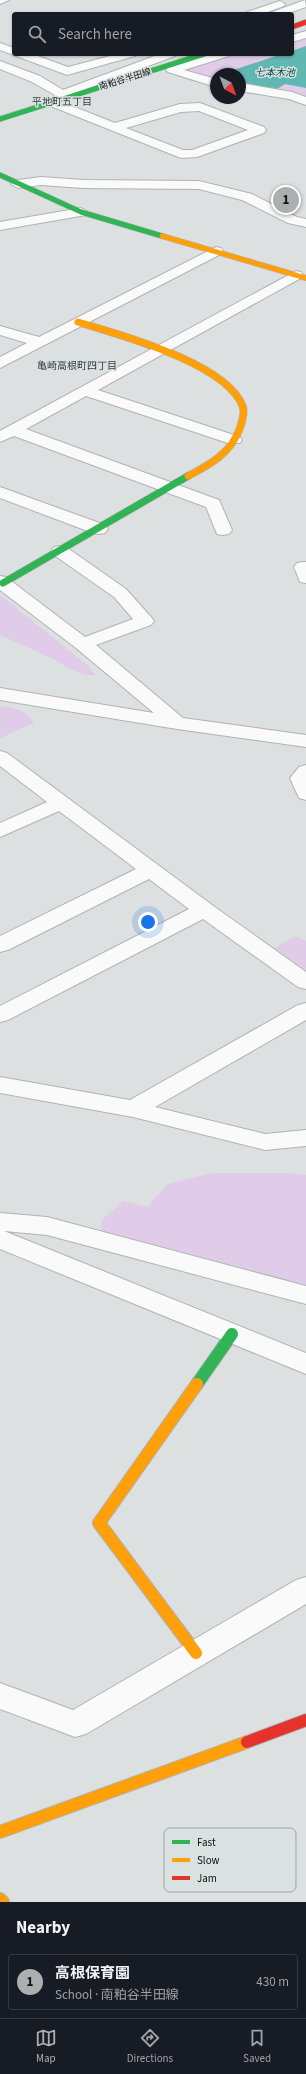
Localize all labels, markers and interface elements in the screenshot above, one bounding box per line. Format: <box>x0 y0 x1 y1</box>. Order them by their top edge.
search box <box>12 12 294 56</box>
icon: search <box>26 23 48 45</box>
text: Search here <box>58 24 132 45</box>
street label: 南粕谷半田線 <box>97 65 154 94</box>
water label: 七本木池 <box>255 66 296 80</box>
north arrow <box>210 68 246 104</box>
district label: 平地町五丁目 <box>32 95 92 109</box>
pin: 1 <box>273 185 299 215</box>
district label: 亀崎高根町四丁目 <box>37 359 117 373</box>
your location <box>138 912 158 932</box>
legend <box>164 1828 296 1892</box>
text: Fast <box>197 1835 216 1850</box>
text: Slow <box>197 1853 220 1868</box>
text: Jam <box>197 1871 217 1886</box>
text: Nearby <box>16 1916 70 1940</box>
text: 高根保育園 <box>55 1963 130 1984</box>
text: 1 <box>27 1973 33 1991</box>
text: 430 m <box>256 1973 289 1991</box>
text: School · 南粕谷半田線 <box>55 1986 179 2004</box>
tab: Map <box>35 2027 57 2066</box>
tab: Directions <box>127 2027 173 2066</box>
tab: Saved <box>243 2027 271 2066</box>

